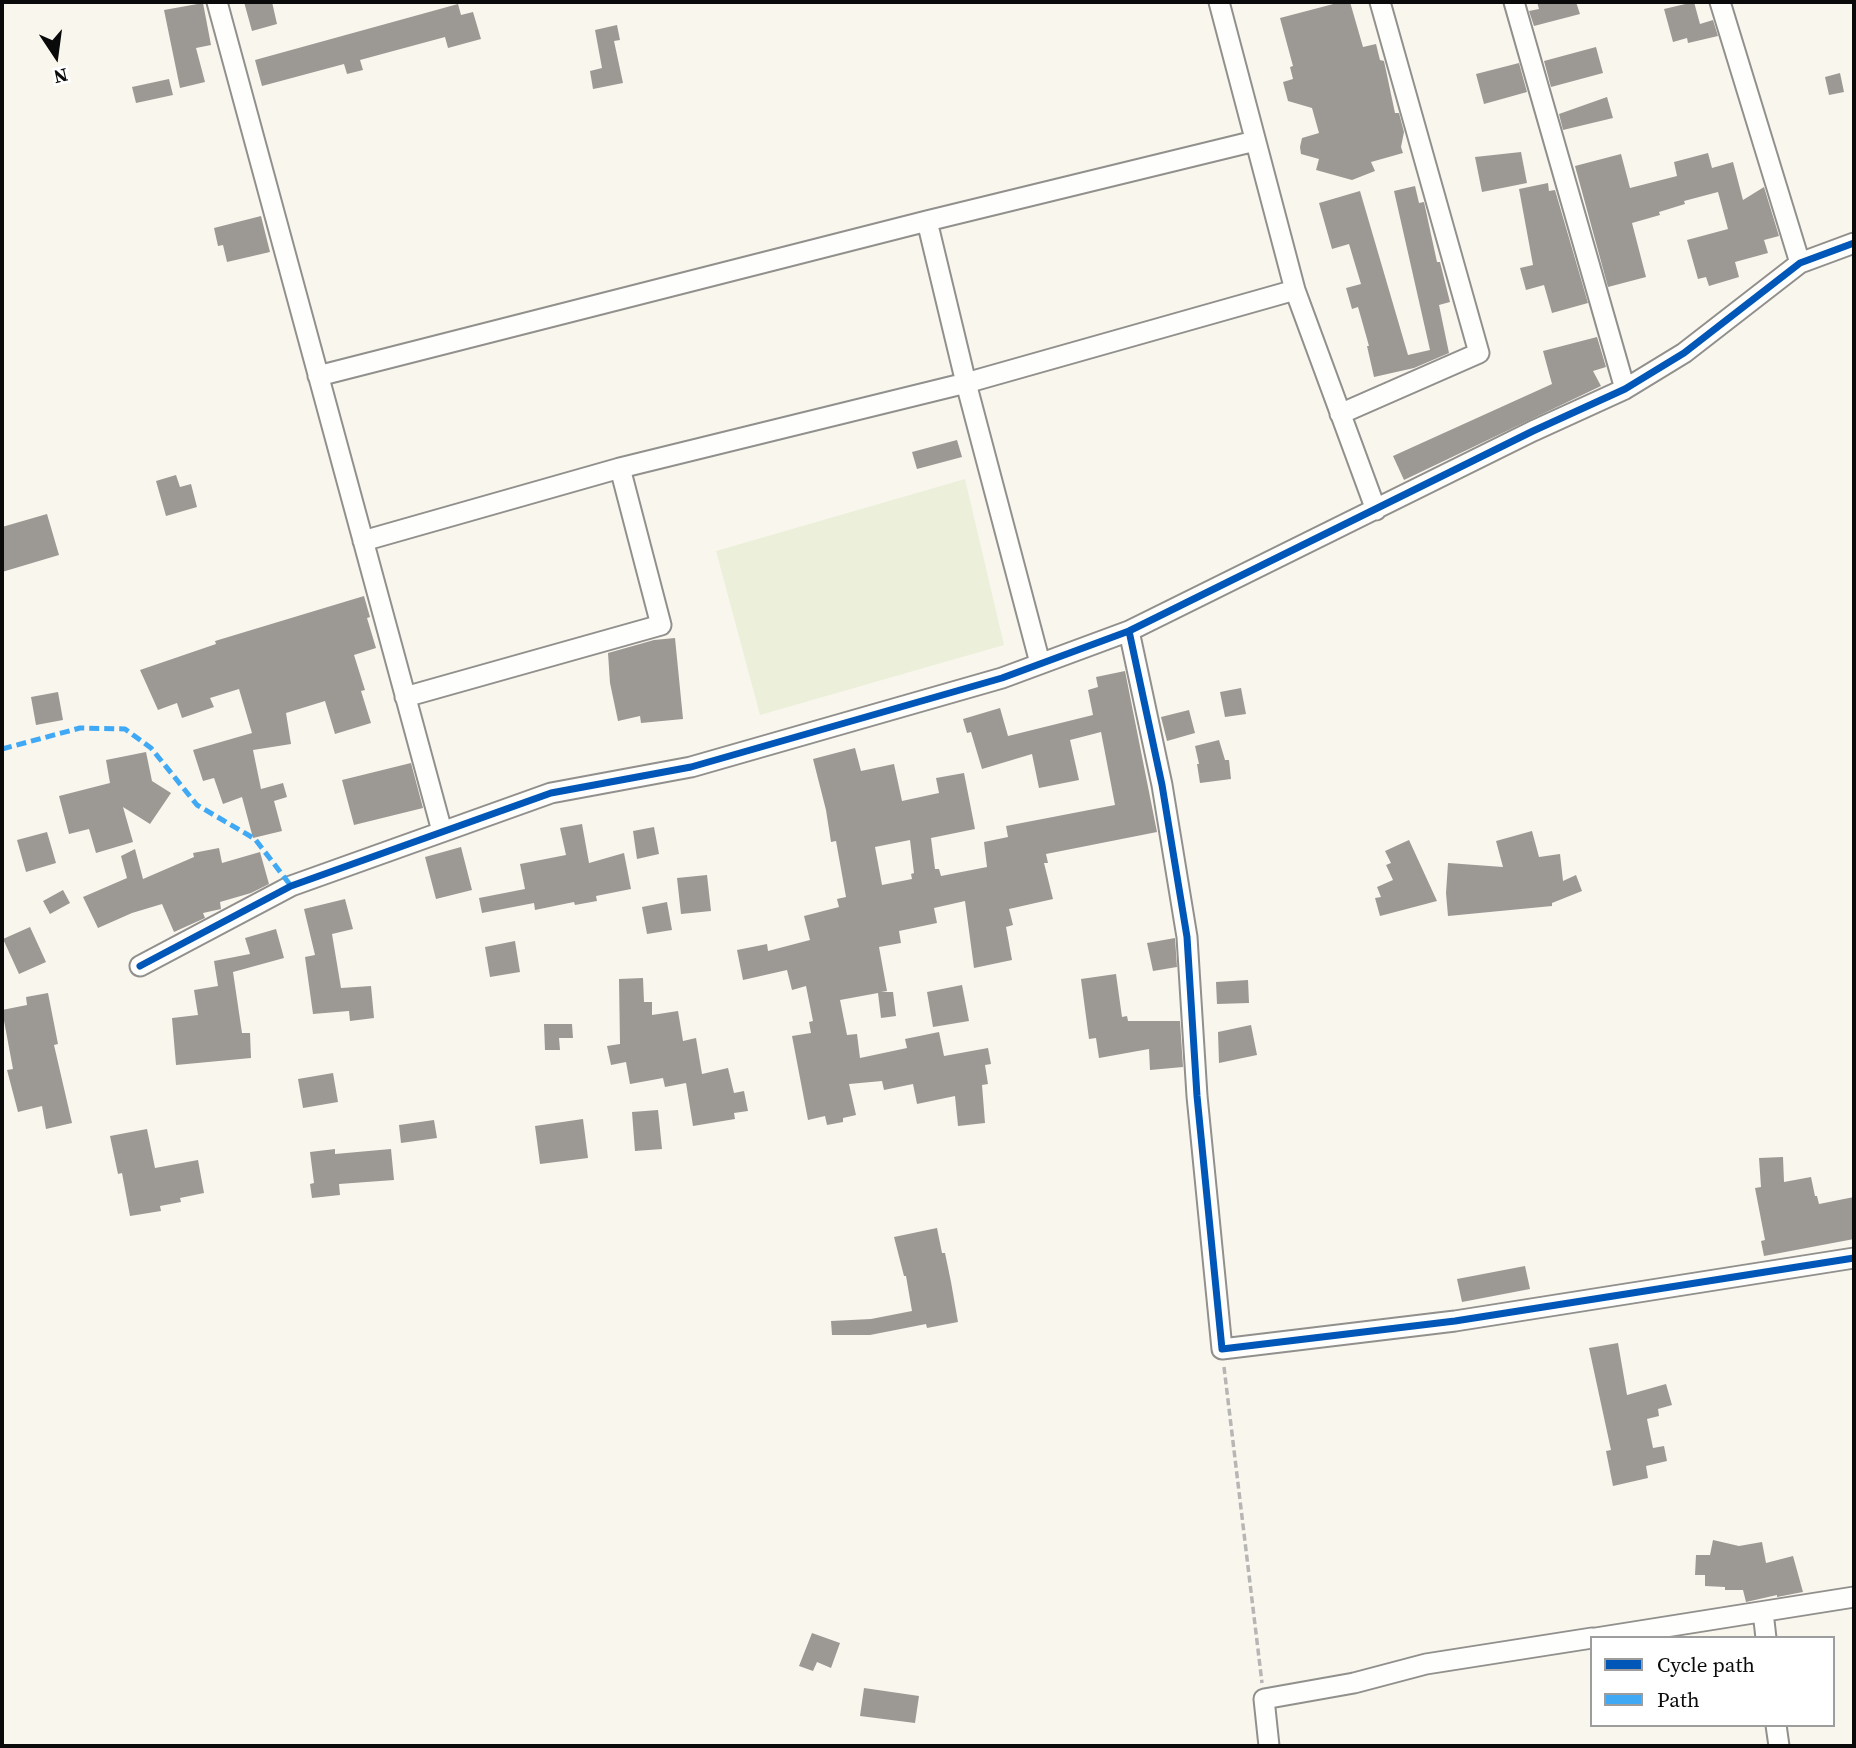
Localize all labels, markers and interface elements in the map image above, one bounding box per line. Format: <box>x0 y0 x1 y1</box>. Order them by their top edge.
north arrow <box>21 21 91 91</box>
text: N <box>51 62 70 91</box>
legend <box>1590 1636 1835 1727</box>
text: Cycle path <box>1657 1650 1755 1679</box>
text: Path <box>1657 1685 1700 1714</box>

